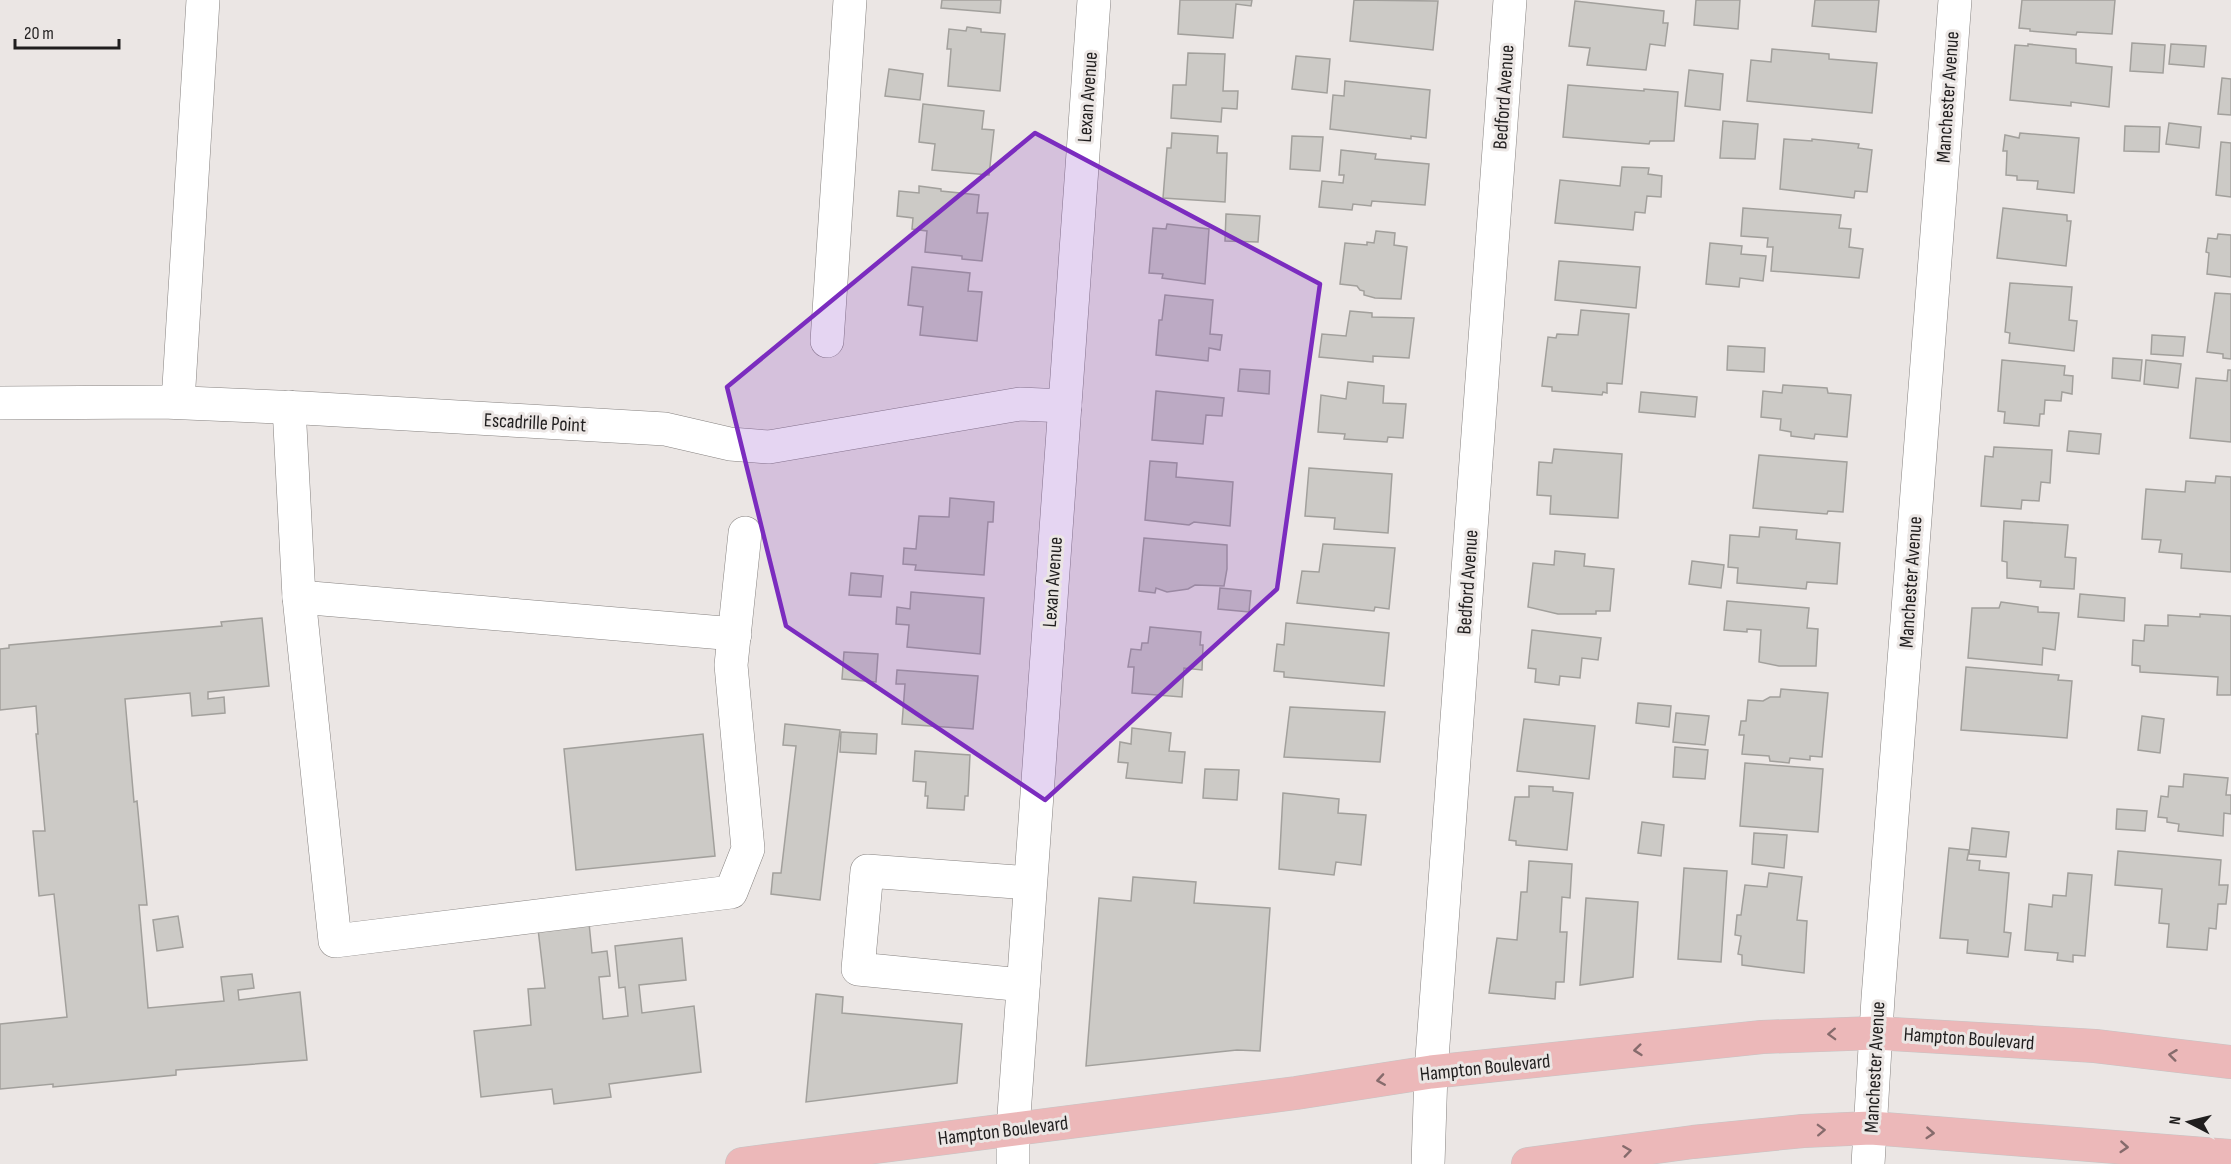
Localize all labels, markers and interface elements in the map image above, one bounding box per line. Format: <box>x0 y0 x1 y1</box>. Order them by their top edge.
scale bar <box>15 12 118 50</box>
text: 20 m <box>24 23 54 44</box>
street label: Manchester Avenue <box>1931 31 1965 164</box>
street label: Bedford Avenue <box>1488 44 1520 150</box>
street label: Lexan Avenue <box>1073 51 1103 143</box>
street label: Escadrille Point <box>483 408 587 438</box>
street label: Manchester Avenue <box>1894 516 1928 649</box>
street label: Bedford Avenue <box>1452 529 1484 635</box>
street label: Lexan Avenue <box>1038 536 1068 628</box>
street label: Manchester Avenue <box>1860 1001 1890 1133</box>
street label: Hampton Boulevard <box>1903 1022 2035 1056</box>
one-way arrow <box>1827 1028 1836 1041</box>
one-way arrow <box>1633 1043 1642 1056</box>
street label: Hampton Boulevard <box>1419 1049 1552 1087</box>
one-way arrow <box>2168 1050 2177 1062</box>
one-way arrow <box>1377 1073 1386 1085</box>
north arrow <box>2159 1092 2219 1152</box>
street label: Hampton Boulevard <box>937 1111 1070 1151</box>
text: N <box>2166 1115 2186 1126</box>
one-way arrow <box>1817 1124 1826 1136</box>
one-way arrow <box>1925 1126 1934 1139</box>
one-way arrow <box>2120 1141 2129 1154</box>
one-way arrow <box>1623 1145 1632 1157</box>

